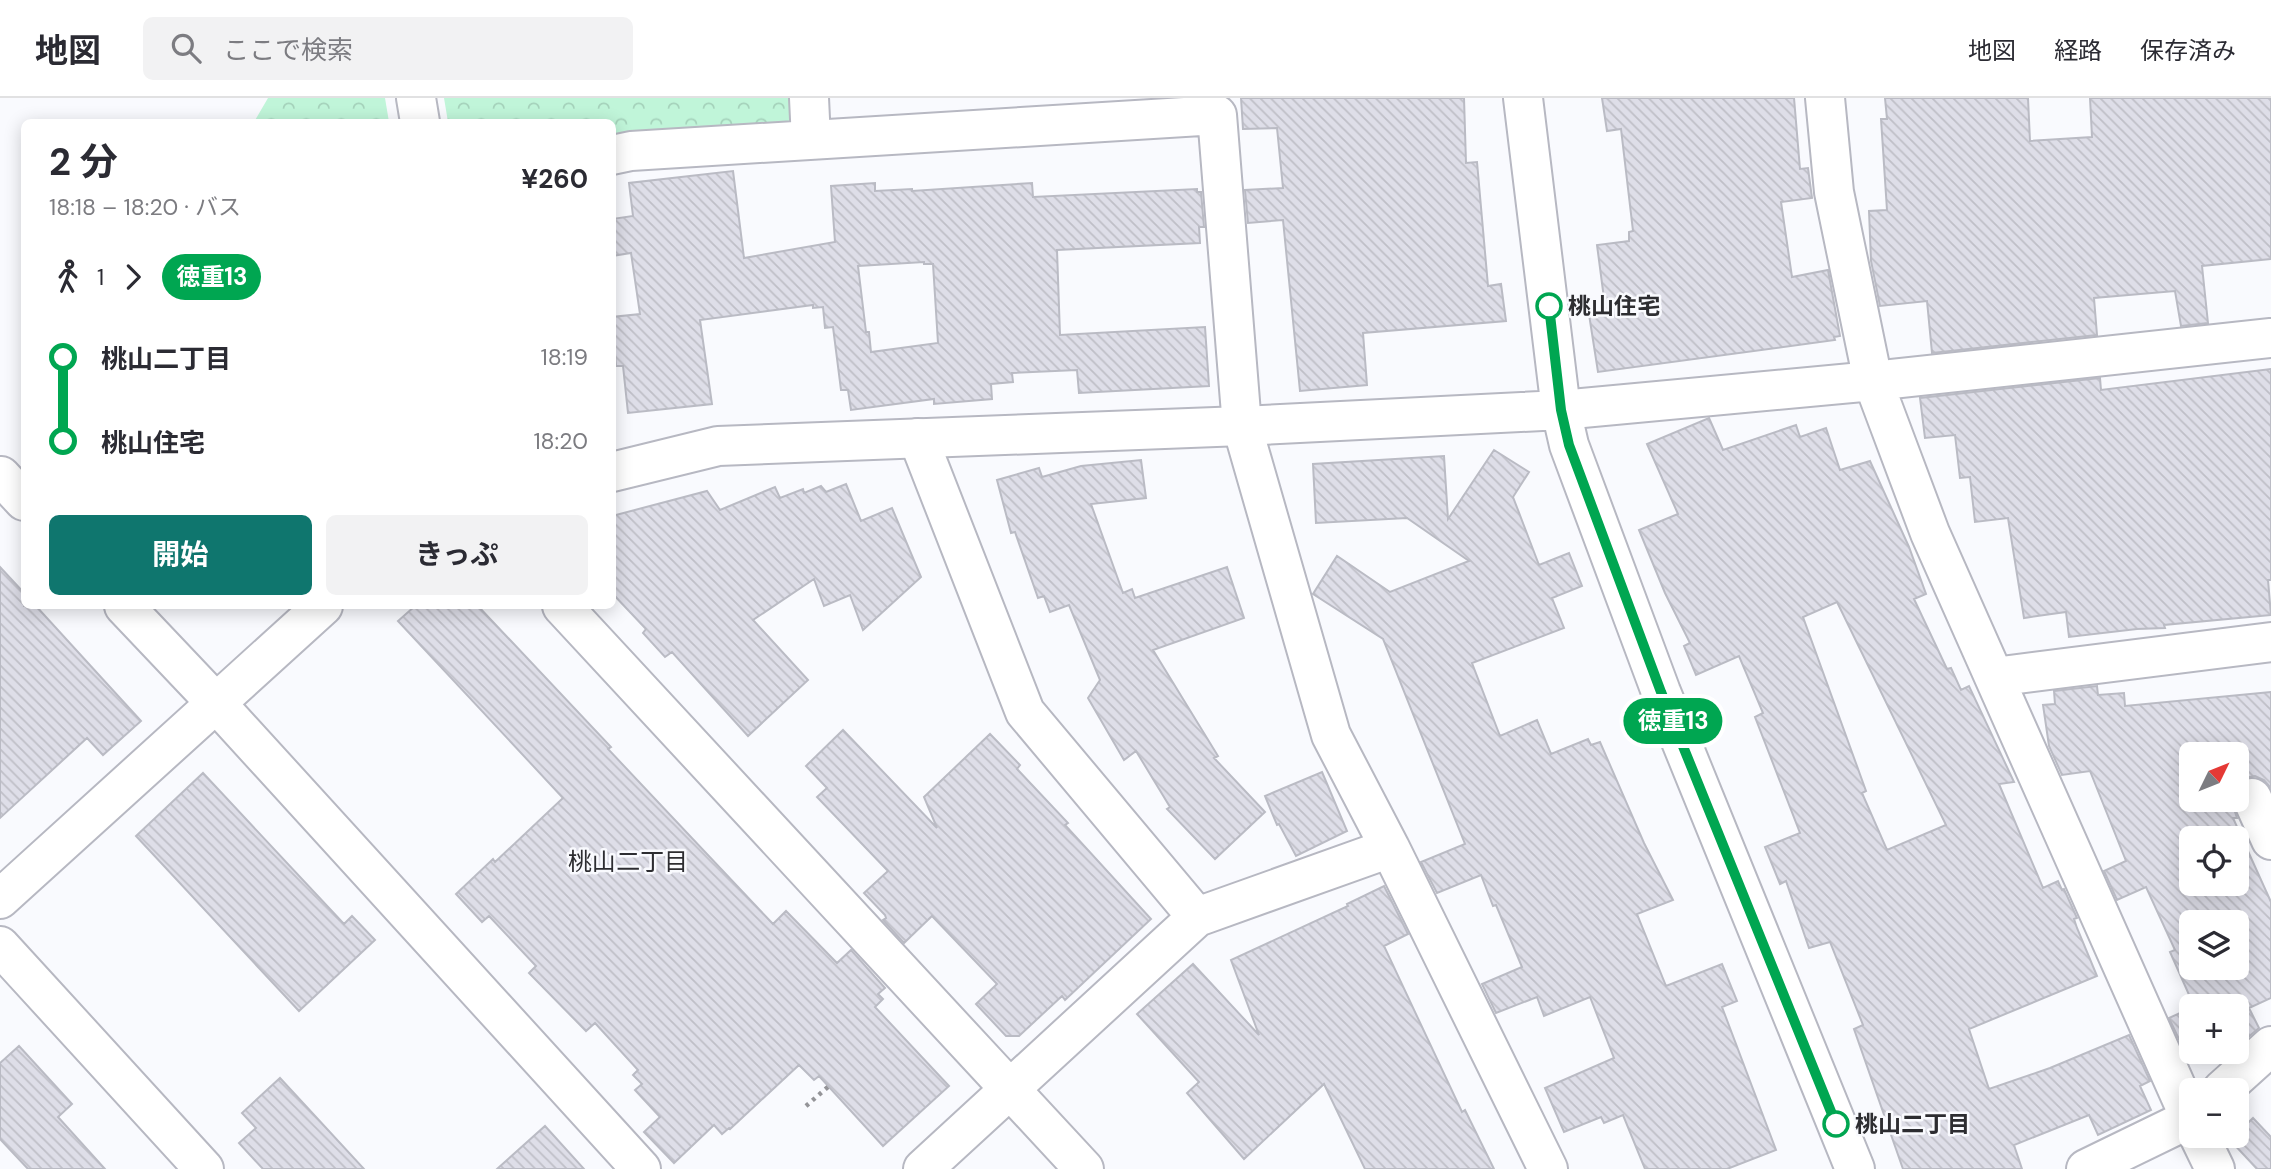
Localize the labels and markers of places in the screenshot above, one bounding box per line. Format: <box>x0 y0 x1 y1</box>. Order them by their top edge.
place label: 桃山住宅 <box>1568 291 1660 321</box>
marker: 桃山住宅 <box>1536 293 1562 319</box>
place label: 桃山二丁目 <box>1855 1109 1970 1139</box>
marker: 桃山二丁目 <box>1823 1111 1849 1137</box>

